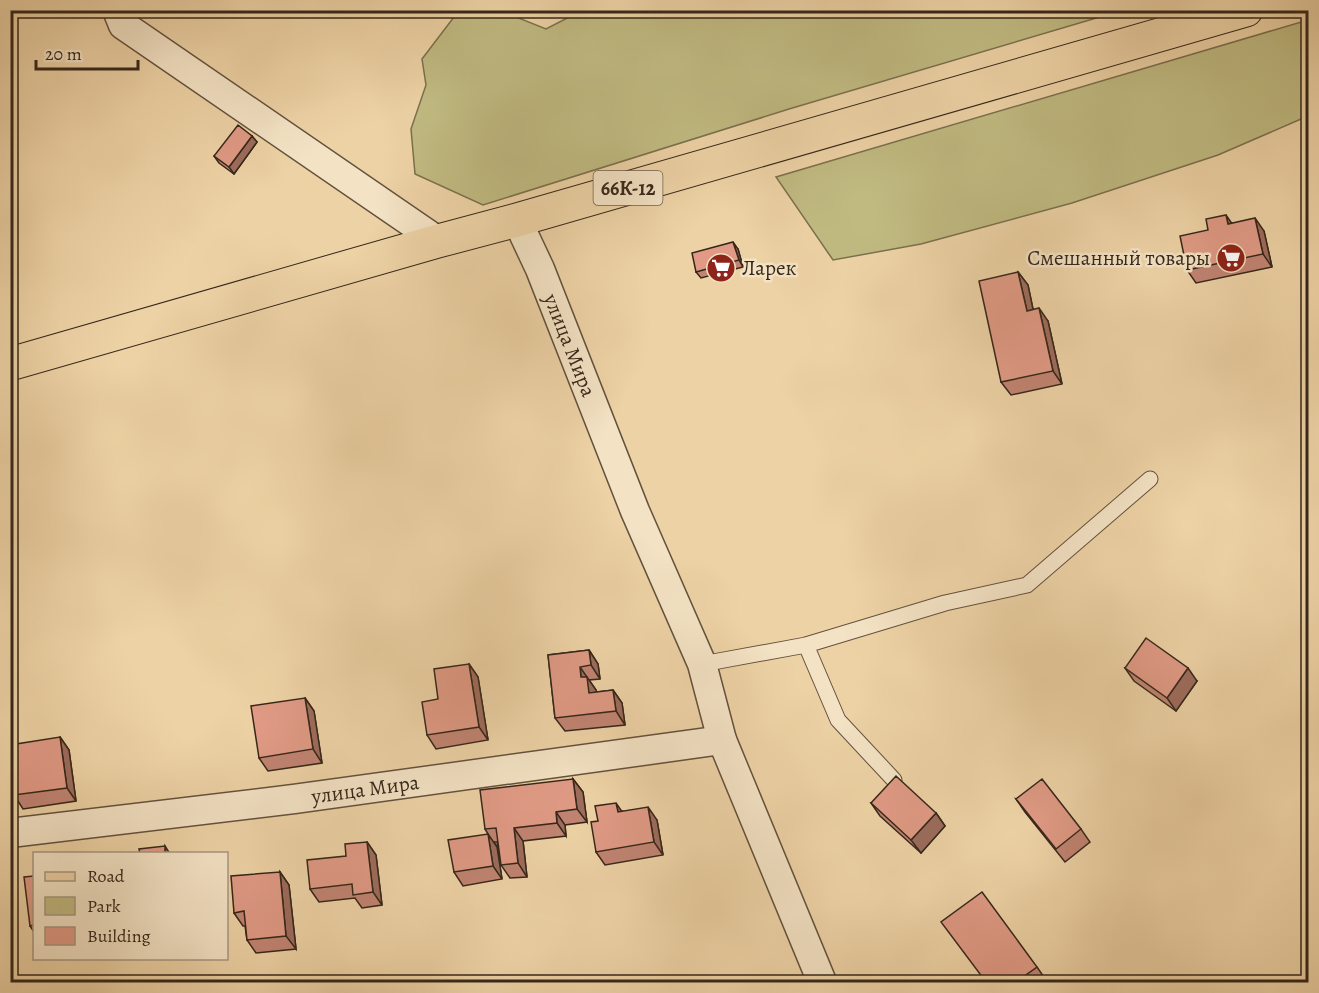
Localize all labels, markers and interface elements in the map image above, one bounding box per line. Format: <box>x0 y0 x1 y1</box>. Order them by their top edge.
scale bar <box>36 33 138 71</box>
text: 20 m <box>45 42 82 66</box>
road number: 66К-12 <box>594 171 662 205</box>
supermarket icon: Смешанный товары <box>1215 242 1247 274</box>
place label: Смешанный товары <box>1027 244 1210 272</box>
supermarket icon: Ларек <box>705 252 737 284</box>
place label: Ларек <box>742 254 797 282</box>
street label: улица Мира <box>537 289 603 401</box>
street label: улица Мира <box>309 768 421 811</box>
legend <box>33 852 228 960</box>
text: Road <box>87 864 125 888</box>
text: Park <box>87 894 121 918</box>
text: Building <box>87 924 151 948</box>

